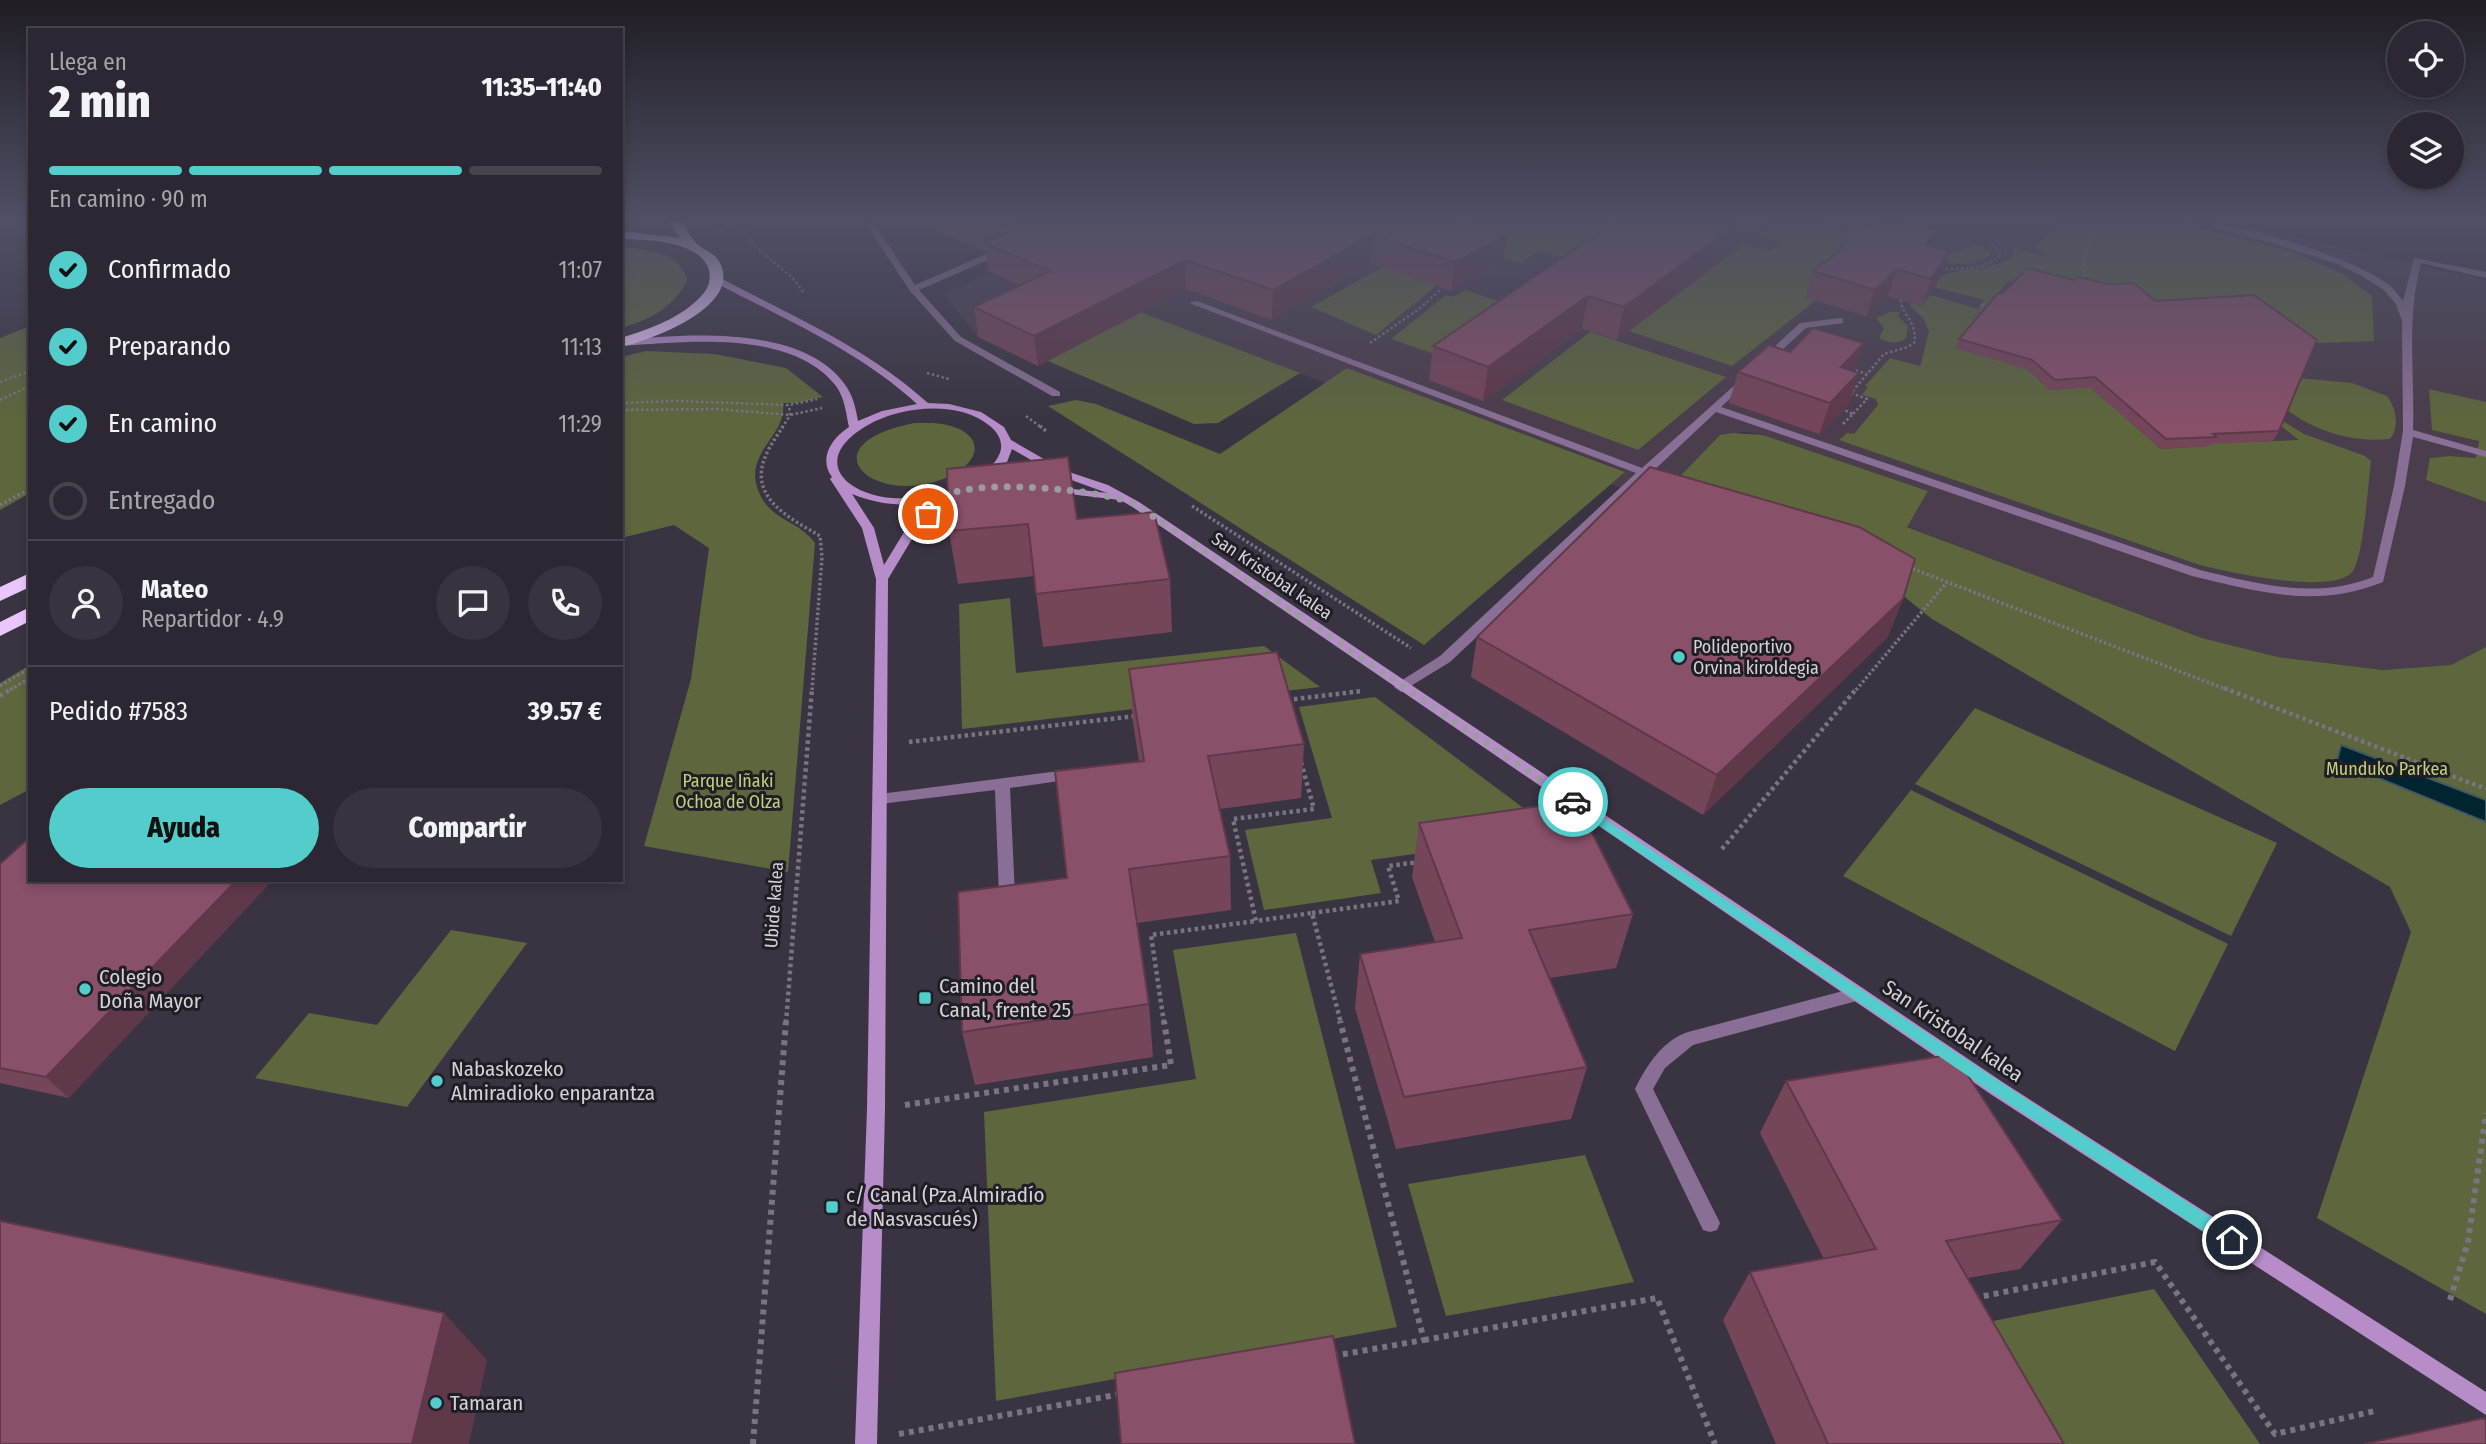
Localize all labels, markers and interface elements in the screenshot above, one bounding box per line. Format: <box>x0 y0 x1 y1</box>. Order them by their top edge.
map controls <box>2387 21 2464 189</box>
button: locate <box>2387 21 2464 98</box>
text: Llega en <box>49 48 127 76</box>
text: 11:35–11:40 <box>482 72 602 103</box>
text: 2 min <box>49 74 151 129</box>
button: layers <box>2387 112 2464 189</box>
text: En camino · 90 m <box>49 185 208 213</box>
icon: check <box>49 251 87 289</box>
text: Confirmado <box>108 254 231 285</box>
text: 11:07 <box>559 256 602 284</box>
icon: check <box>49 328 87 366</box>
text: Preparando <box>108 331 231 362</box>
text: 11:13 <box>561 333 602 361</box>
icon: check <box>49 405 87 443</box>
text: En camino <box>108 408 217 439</box>
text: 11:29 <box>558 410 602 438</box>
pin <box>898 484 958 544</box>
text: Entregado <box>108 485 215 516</box>
icon: bag <box>909 495 947 533</box>
street label: San Kristobal kalea <box>1208 528 1337 625</box>
button: person <box>49 566 123 640</box>
button: chat <box>436 566 510 640</box>
button: phone <box>528 566 602 640</box>
text: Mateo <box>141 574 208 605</box>
text: Repartidor · 4.9 <box>141 605 284 633</box>
place label: Polideportivo Orvina kiroldegia <box>1693 636 1819 679</box>
marker: Polideportivo Orvina kiroldegia <box>1671 649 1687 665</box>
text: Pedido #7583 <box>49 696 188 727</box>
text: 39.57 € <box>528 696 602 727</box>
park label: Munduko Parkea <box>2326 758 2448 780</box>
courier <box>1538 767 1608 837</box>
park label: Parque Iñaki Ochoa de Olza <box>675 770 781 813</box>
icon: car <box>1554 783 1592 821</box>
button: Ayuda <box>49 788 319 868</box>
button: Compartir <box>333 788 602 868</box>
street label: Ubide kalea <box>760 861 788 949</box>
place label: Colegio Doña Mayor <box>99 964 202 1014</box>
place label: Camino del Canal, frente 25 <box>939 973 1071 1023</box>
street label: San Kristobal kalea <box>1878 974 2028 1088</box>
marker: Colegio Doña Mayor <box>77 981 93 997</box>
marker: Camino del Canal, frente 25 <box>917 990 933 1006</box>
place label: Nabaskozeko Almiradioko enparantza <box>451 1056 655 1106</box>
marker: Nabaskozeko Almiradioko enparantza <box>429 1073 445 1089</box>
place label: c/ Canal (Pza.Almiradío de Nasvascués) <box>846 1182 1045 1232</box>
marker: c/ Canal (Pza.Almiradío de Nasvascués) <box>824 1199 840 1215</box>
pin <box>2202 1210 2262 1270</box>
icon: home <box>2213 1221 2251 1259</box>
place label: Tamaran <box>450 1390 523 1416</box>
marker: Tamaran <box>428 1395 444 1411</box>

